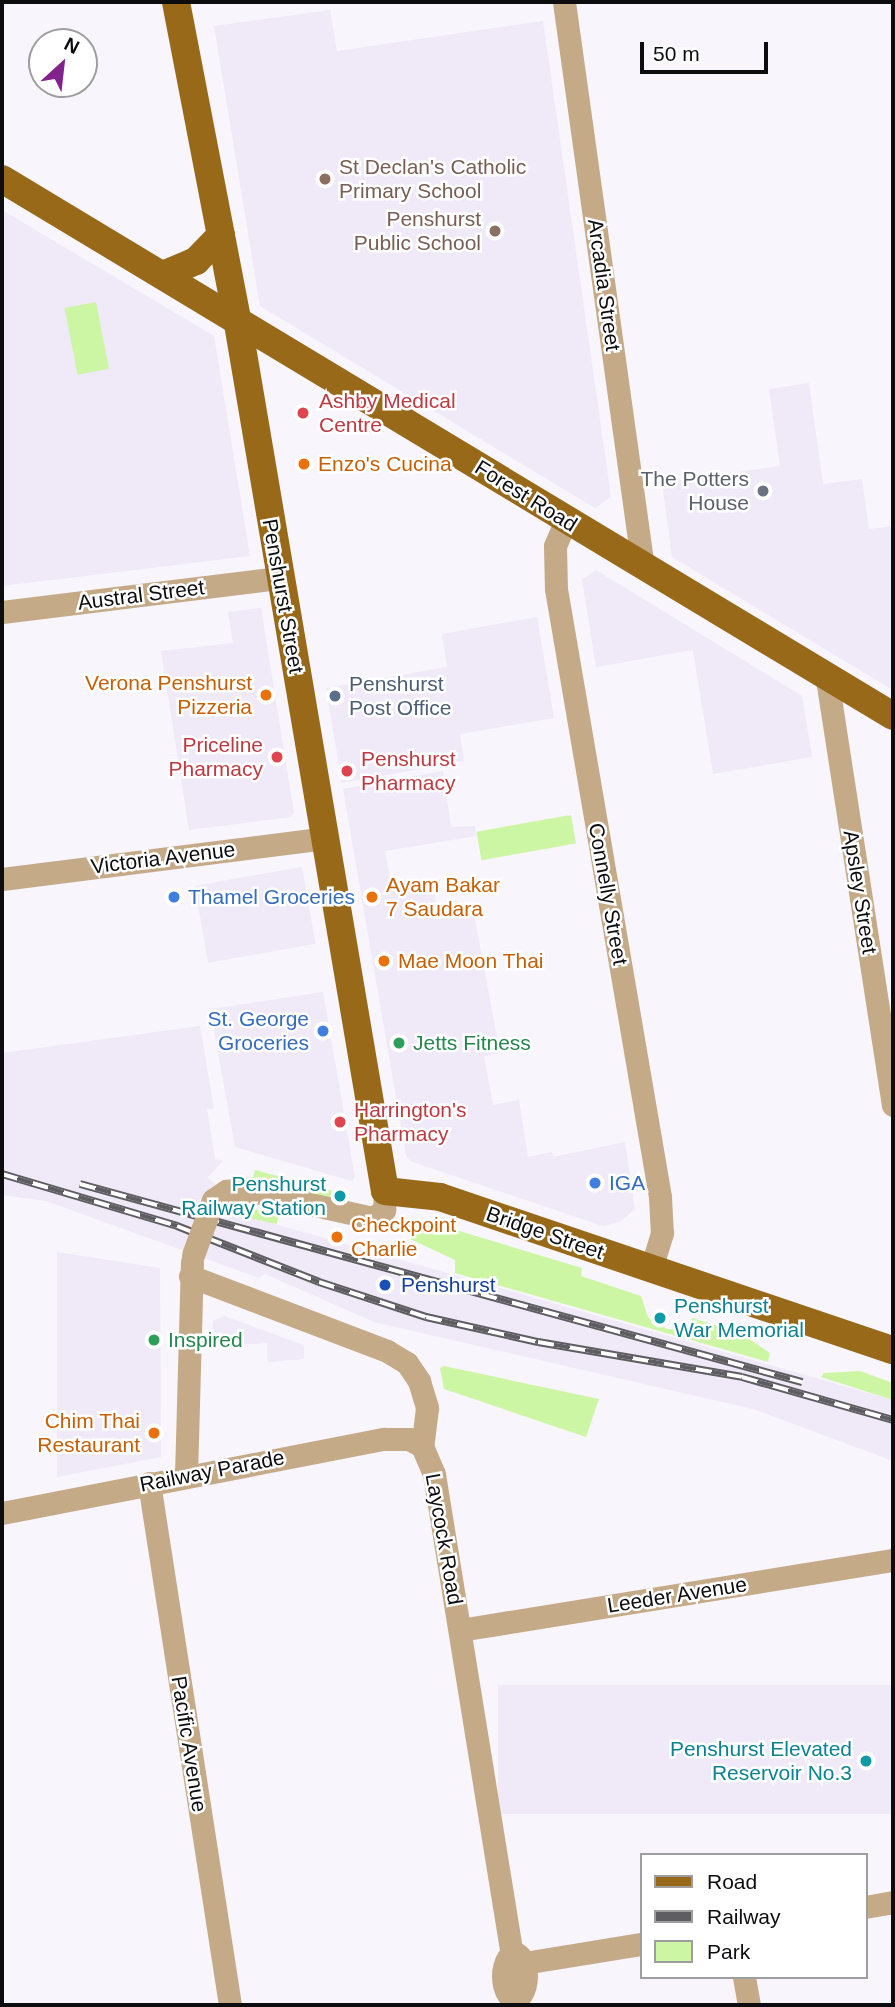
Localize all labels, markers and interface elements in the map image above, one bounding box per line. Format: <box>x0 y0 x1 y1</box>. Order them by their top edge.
north arrow <box>28 28 98 98</box>
scale bar <box>643 28 771 72</box>
text: N <box>61 33 83 58</box>
text: 50 m <box>653 42 700 65</box>
place label: St Declan's Catholic Primary School <box>339 154 526 204</box>
marker: St Declan's Catholic Primary School <box>317 171 333 187</box>
place label: Penshurst Public School <box>354 206 481 256</box>
street label: Arcadia Street <box>582 217 626 353</box>
marker: Penshurst Public School <box>487 223 503 239</box>
place label: Ashby Medical Centre <box>319 388 456 438</box>
marker: Ashby Medical Centre <box>293 403 313 423</box>
place label: Enzo's Cucina <box>318 451 452 477</box>
street label: Forest Road <box>470 455 582 537</box>
marker: Enzo's Cucina <box>296 456 312 472</box>
place label: The Potters House <box>640 466 749 516</box>
marker: The Potters House <box>755 483 771 499</box>
street label: Penshurst Street <box>257 517 309 675</box>
street label: Austral Street <box>76 575 206 615</box>
place label: Verona Penshurst Pizzeria <box>85 670 252 720</box>
place label: Penshurst Post Office <box>349 671 451 721</box>
marker: Verona Penshurst Pizzeria <box>258 687 274 703</box>
marker: Penshurst Post Office <box>327 688 343 704</box>
place label: Priceline Pharmacy <box>168 732 263 782</box>
place label: Penshurst Pharmacy <box>361 746 456 796</box>
marker: Priceline Pharmacy <box>269 749 285 765</box>
marker: Penshurst Pharmacy <box>339 763 355 779</box>
street label: Connelly Street <box>583 821 633 967</box>
street label: Apsley Street <box>838 828 882 956</box>
street label: Victoria Avenue <box>89 837 237 879</box>
place label: Ayam Bakar 7 Saudara <box>386 872 500 922</box>
place label: Thamel Groceries <box>188 884 355 910</box>
marker: Thamel Groceries <box>166 889 182 905</box>
marker: Ayam Bakar 7 Saudara <box>364 889 380 905</box>
place label: Mae Moon Thai <box>398 948 544 974</box>
marker: Mae Moon Thai <box>376 953 392 969</box>
place label: St. George Groceries <box>207 1006 309 1056</box>
marker: St. George Groceries <box>315 1023 331 1039</box>
place label: Jetts Fitness <box>413 1030 531 1056</box>
marker: Jetts Fitness <box>391 1035 407 1051</box>
place label: Harrington's Pharmacy <box>354 1097 467 1147</box>
marker: Harrington's Pharmacy <box>332 1114 348 1130</box>
place label: IGA <box>609 1170 645 1196</box>
place label: Penshurst Railway Station <box>181 1171 326 1221</box>
marker: IGA <box>587 1175 603 1191</box>
marker: Penshurst Railway Station <box>332 1188 348 1204</box>
street label: Bridge Street <box>483 1201 607 1265</box>
place label: Checkpoint Charlie <box>351 1212 456 1262</box>
marker: Checkpoint Charlie <box>329 1229 345 1245</box>
place label: Penshurst <box>401 1272 496 1298</box>
marker: Penshurst <box>375 1275 395 1295</box>
place label: Penshurst War Memorial <box>674 1293 804 1343</box>
marker: Penshurst War Memorial <box>652 1310 668 1326</box>
place label: Inspired <box>168 1327 243 1353</box>
marker: Inspired <box>146 1332 162 1348</box>
place label: Chim Thai Restaurant <box>37 1408 140 1458</box>
marker: Chim Thai Restaurant <box>146 1425 162 1441</box>
street label: Railway Parade <box>137 1445 287 1497</box>
street label: Laycock Road <box>420 1471 468 1607</box>
street label: Leeder Avenue <box>605 1571 749 1619</box>
street label: Pacific Avenue <box>166 1674 212 1814</box>
place label: Penshurst Elevated Reservoir No.3 <box>670 1736 852 1786</box>
marker: Penshurst Elevated Reservoir No.3 <box>858 1753 874 1769</box>
legend <box>640 1853 867 1979</box>
text: Road <box>707 1870 757 1893</box>
text: Railway <box>707 1905 781 1928</box>
text: Park <box>707 1940 750 1963</box>

